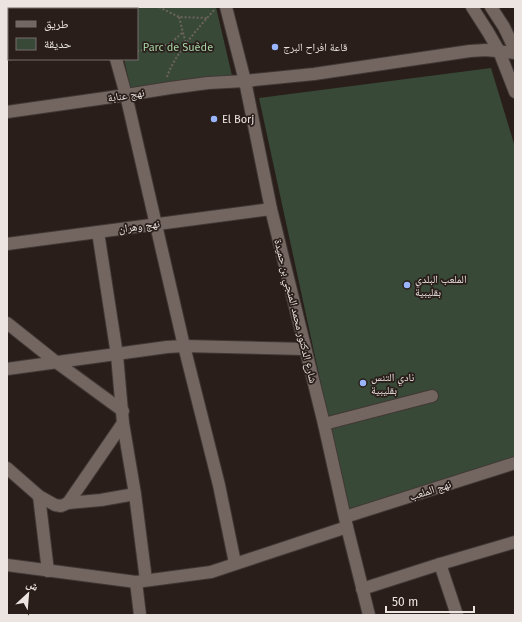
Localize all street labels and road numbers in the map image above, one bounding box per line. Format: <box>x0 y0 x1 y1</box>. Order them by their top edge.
street label: نهج عنابة <box>107 86 145 105</box>
street label: نهج وهران <box>118 217 161 236</box>
street label: شارع الدكتور محمد المنجي بن حميدة <box>270 238 320 385</box>
street label: نهج الملعب <box>408 478 453 503</box>

